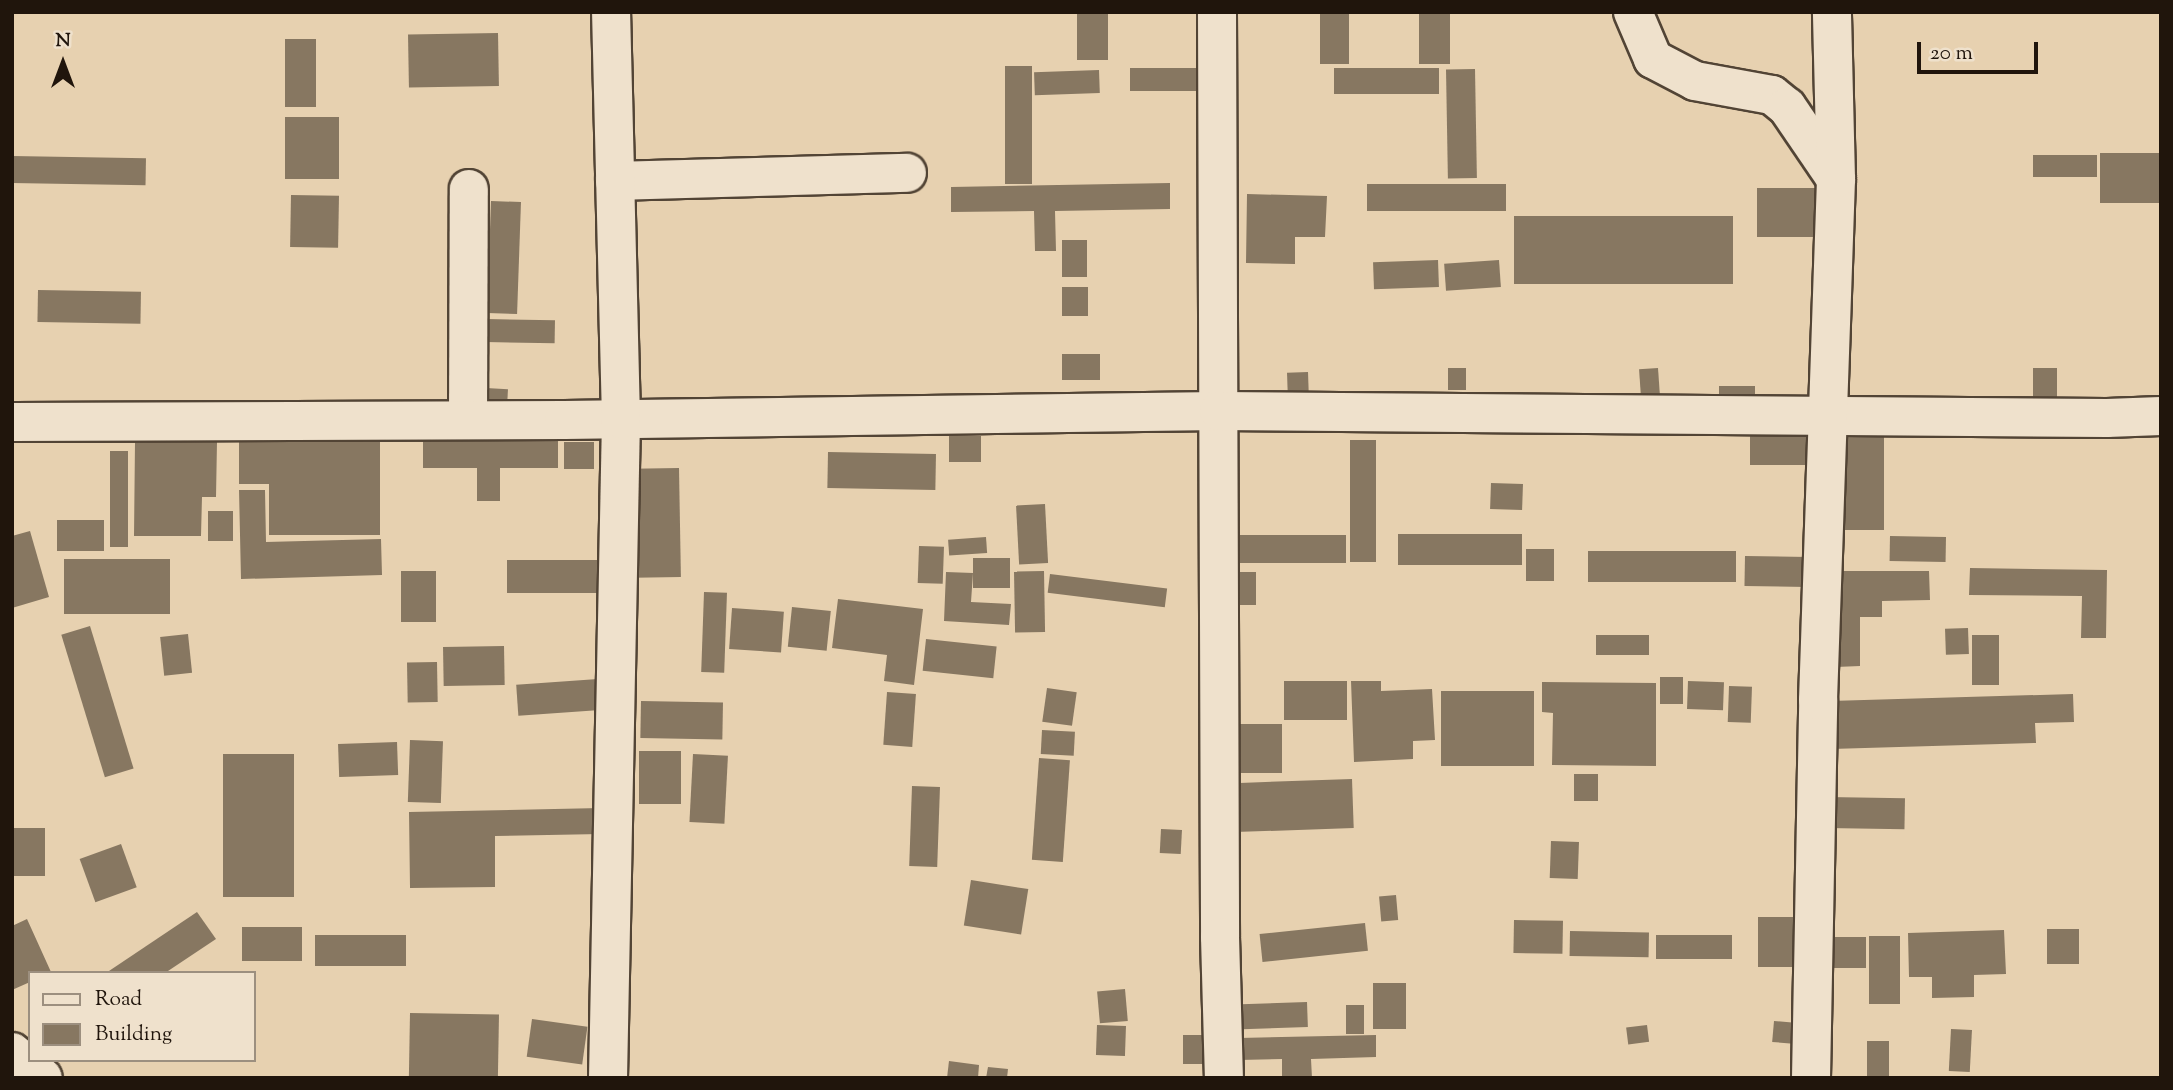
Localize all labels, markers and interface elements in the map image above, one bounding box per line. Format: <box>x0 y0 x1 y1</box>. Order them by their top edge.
north arrow <box>28 28 98 98</box>
text: N <box>55 28 71 55</box>
scale bar <box>1921 28 2042 72</box>
text: 20 m <box>1930 39 1973 69</box>
legend <box>28 971 256 1062</box>
text: Road <box>95 985 142 1015</box>
text: Building <box>95 1020 172 1050</box>

